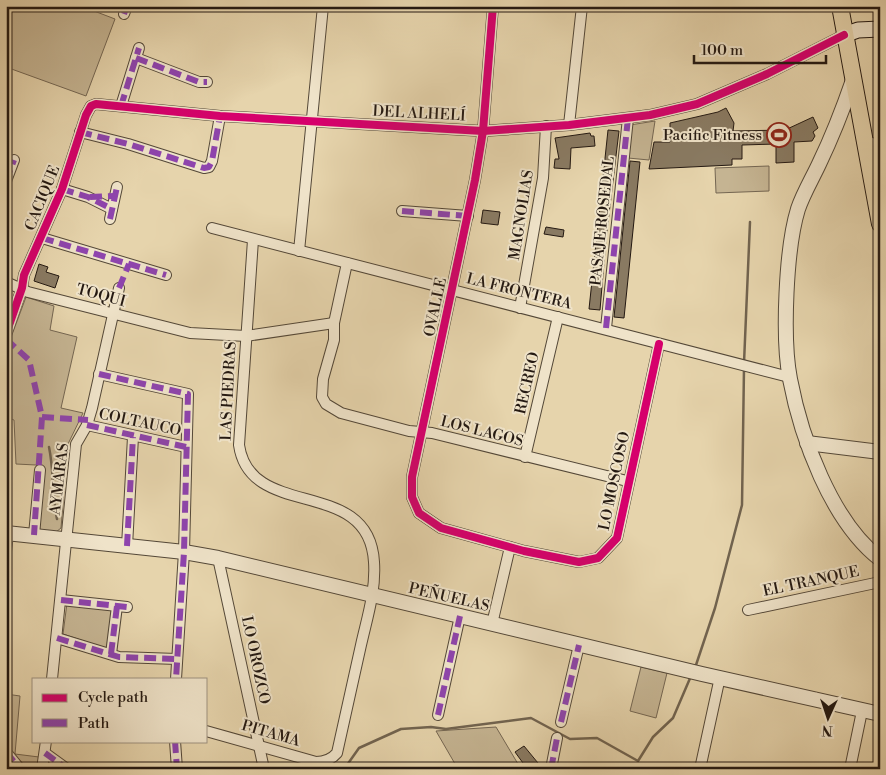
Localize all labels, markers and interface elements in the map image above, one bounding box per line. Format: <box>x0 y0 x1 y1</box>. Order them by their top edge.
scale bar <box>694 32 826 64</box>
text: 100 m <box>701 41 743 60</box>
street label: DEL ALHELÍ <box>372 101 466 125</box>
sports icon: Pacific Fitness <box>766 122 792 148</box>
place label: Pacific Fitness <box>663 126 762 145</box>
street label: PASAJE ROSEDAL <box>586 155 619 287</box>
street label: CACIQUE <box>21 163 64 234</box>
street label: MAGNOLIAS <box>505 169 538 262</box>
street label: LA FRONTERA <box>464 269 574 314</box>
street label: OVALLE <box>420 276 451 339</box>
street label: TOQUI <box>74 280 128 311</box>
street label: LAS PIEDRAS <box>216 341 241 441</box>
street label: RECREO <box>511 350 544 416</box>
street label: COLTAUCO <box>97 405 183 441</box>
street label: LOS LAGOS <box>439 412 525 451</box>
street label: LO MOSCOSO <box>595 430 634 532</box>
street label: AYMARAS <box>46 442 73 517</box>
street label: EL TRANQUE <box>761 562 861 601</box>
street label: PEÑUELAS <box>407 578 491 616</box>
street label: LO OROZCO <box>237 614 274 706</box>
legend <box>32 678 208 742</box>
text: Cycle path <box>78 688 148 707</box>
north arrow <box>804 692 854 742</box>
text: Path <box>78 714 110 733</box>
street label: PITAMA <box>239 716 303 751</box>
text: N <box>821 721 833 739</box>

